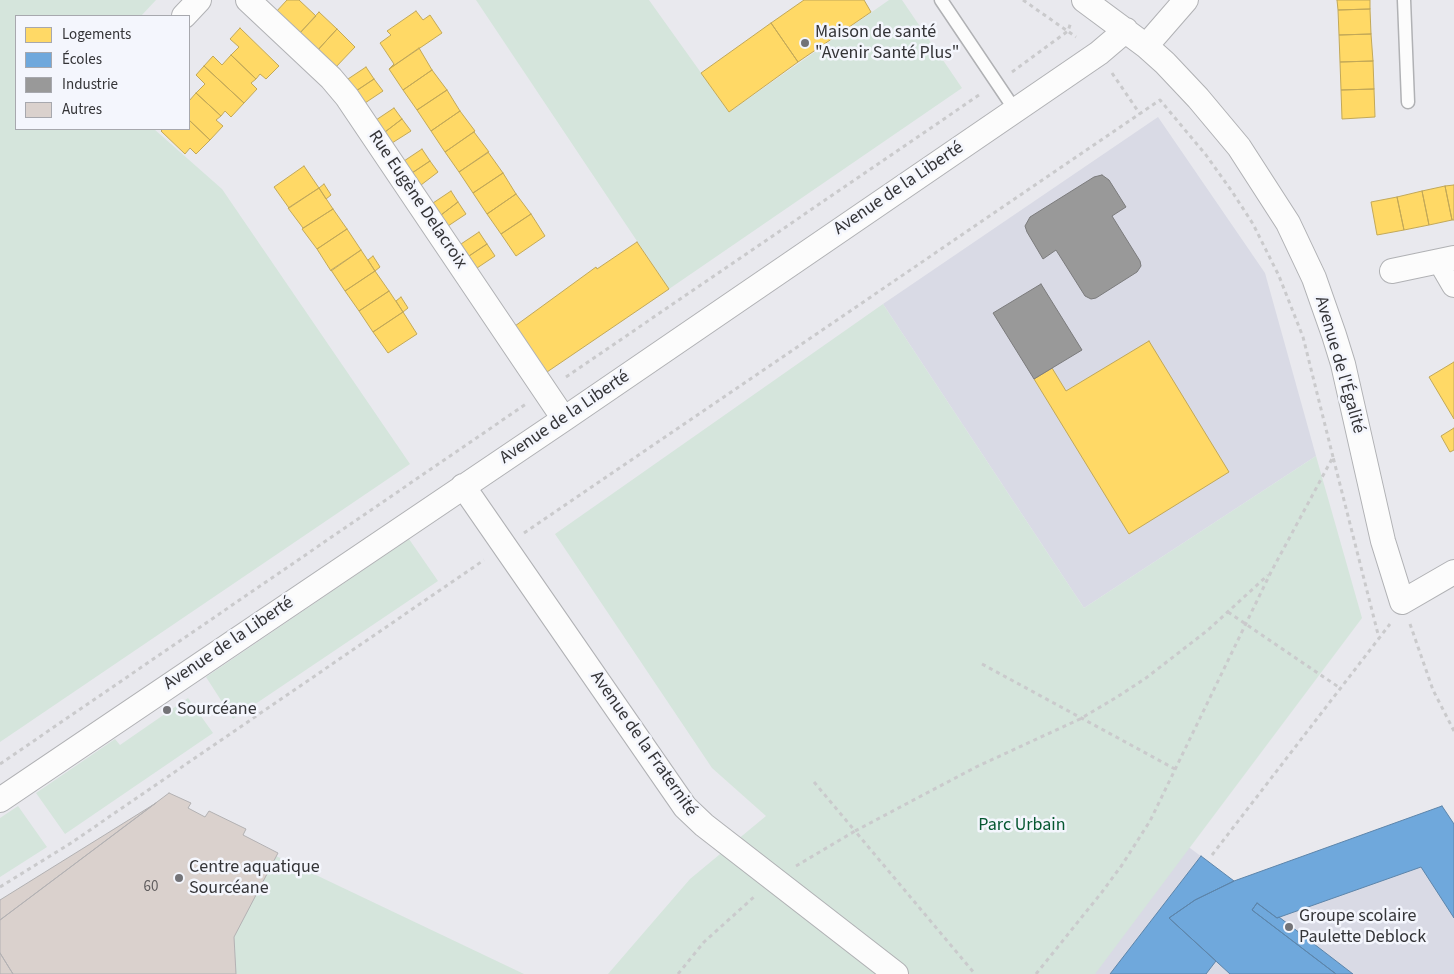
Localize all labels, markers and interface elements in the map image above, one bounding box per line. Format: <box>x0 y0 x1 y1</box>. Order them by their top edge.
legend <box>15 15 190 130</box>
place label: Maison de santé "Avenir Santé Plus" <box>815 22 959 64</box>
text: Logements <box>62 24 131 45</box>
marker: Maison de santé "Avenir Santé Plus" <box>799 37 811 49</box>
text: Écoles <box>62 49 102 70</box>
text: Industrie <box>62 74 118 95</box>
text: Autres <box>62 99 102 120</box>
street label: Rue Eugène Delacroix <box>363 127 471 273</box>
street label: Avenue de la Liberté <box>830 138 968 240</box>
street label: Avenue de l'Égalité <box>1309 294 1369 436</box>
street label: Avenue de la Liberté <box>496 367 634 469</box>
street label: Avenue de la Liberté <box>160 593 298 695</box>
street label: Avenue de la Fraternité <box>585 667 701 821</box>
place label: Sourcéane <box>177 699 257 721</box>
marker: Sourcéane <box>161 704 173 716</box>
park label: Parc Urbain <box>978 815 1066 837</box>
place label: Centre aquatique Sourcéane <box>189 857 320 900</box>
marker: Centre aquatique Sourcéane <box>173 872 185 884</box>
house number: 60 <box>144 879 158 897</box>
place label: Groupe scolaire Paulette Deblock <box>1299 906 1426 949</box>
marker: Groupe scolaire Paulette Deblock <box>1283 921 1295 933</box>

